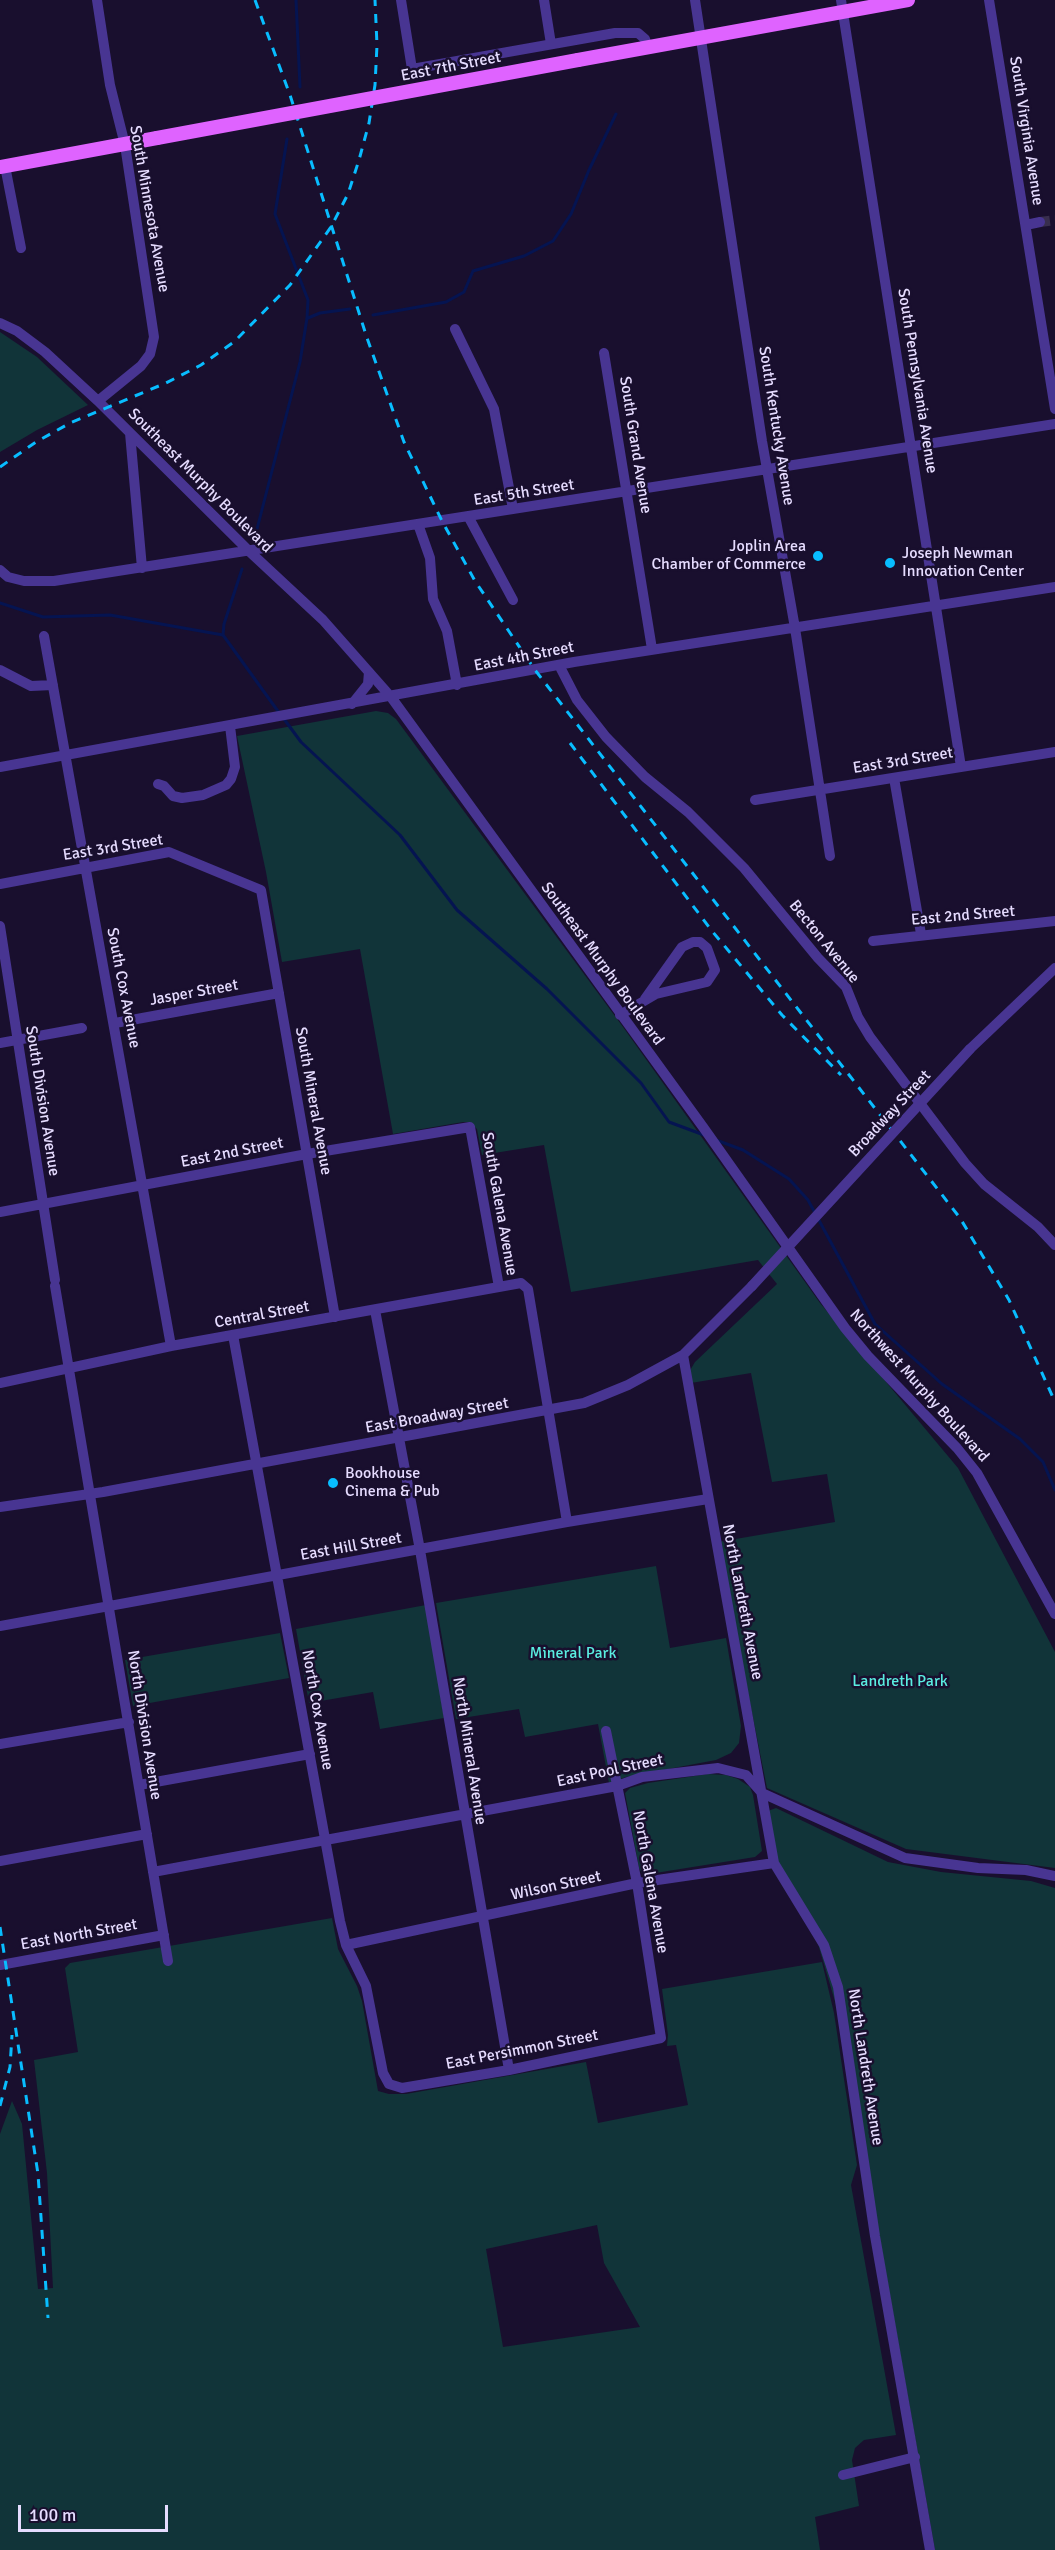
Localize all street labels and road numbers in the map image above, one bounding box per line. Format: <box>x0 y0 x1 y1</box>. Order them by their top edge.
street label: East 7th Street <box>399 48 503 86</box>
street label: South Virginia Avenue <box>1005 55 1047 207</box>
street label: South Minnesota Avenue <box>125 124 173 294</box>
street label: South Pennsylvania Avenue <box>893 287 941 475</box>
street label: South Kentucky Avenue <box>754 345 798 507</box>
street label: South Grand Avenue <box>615 375 655 515</box>
street label: Southeast Murphy Boulevard <box>124 405 276 557</box>
street label: East 5th Street <box>472 476 576 510</box>
street label: East 4th Street <box>472 638 576 676</box>
street label: East 3rd Street <box>852 744 954 778</box>
street label: East 3rd Street <box>62 831 164 865</box>
street label: Southeast Murphy Boulevard <box>536 879 668 1049</box>
street label: Becton Avenue <box>785 897 863 987</box>
street label: East 2nd Street <box>910 902 1016 930</box>
street label: South Cox Avenue <box>102 926 144 1050</box>
street label: Jasper Street <box>148 976 240 1010</box>
street label: South Division Avenue <box>21 1025 63 1177</box>
street label: South Mineral Avenue <box>291 1026 335 1176</box>
street label: Broadway Street <box>845 1067 935 1161</box>
street label: South Galena Avenue <box>477 1131 521 1277</box>
street label: East 2nd Street <box>179 1134 285 1172</box>
street label: Central Street <box>213 1297 311 1333</box>
street label: Northwest Murphy Boulevard <box>845 1306 993 1466</box>
street label: East Broadway Street <box>364 1394 510 1438</box>
street label: North Landreth Avenue <box>717 1523 767 1681</box>
street label: East Hill Street <box>299 1529 403 1565</box>
street label: North Cox Avenue <box>297 1648 337 1772</box>
street label: North Division Avenue <box>123 1649 165 1801</box>
street label: North Mineral Avenue <box>448 1676 490 1826</box>
street label: East Pool Street <box>555 1750 665 1792</box>
street label: North Galena Avenue <box>628 1809 672 1955</box>
street label: Wilson Street <box>509 1867 603 1905</box>
street label: East North Street <box>19 1915 139 1955</box>
street label: North Landreth Avenue <box>843 1987 887 2147</box>
street label: East Persimmon Street <box>444 2026 600 2074</box>

